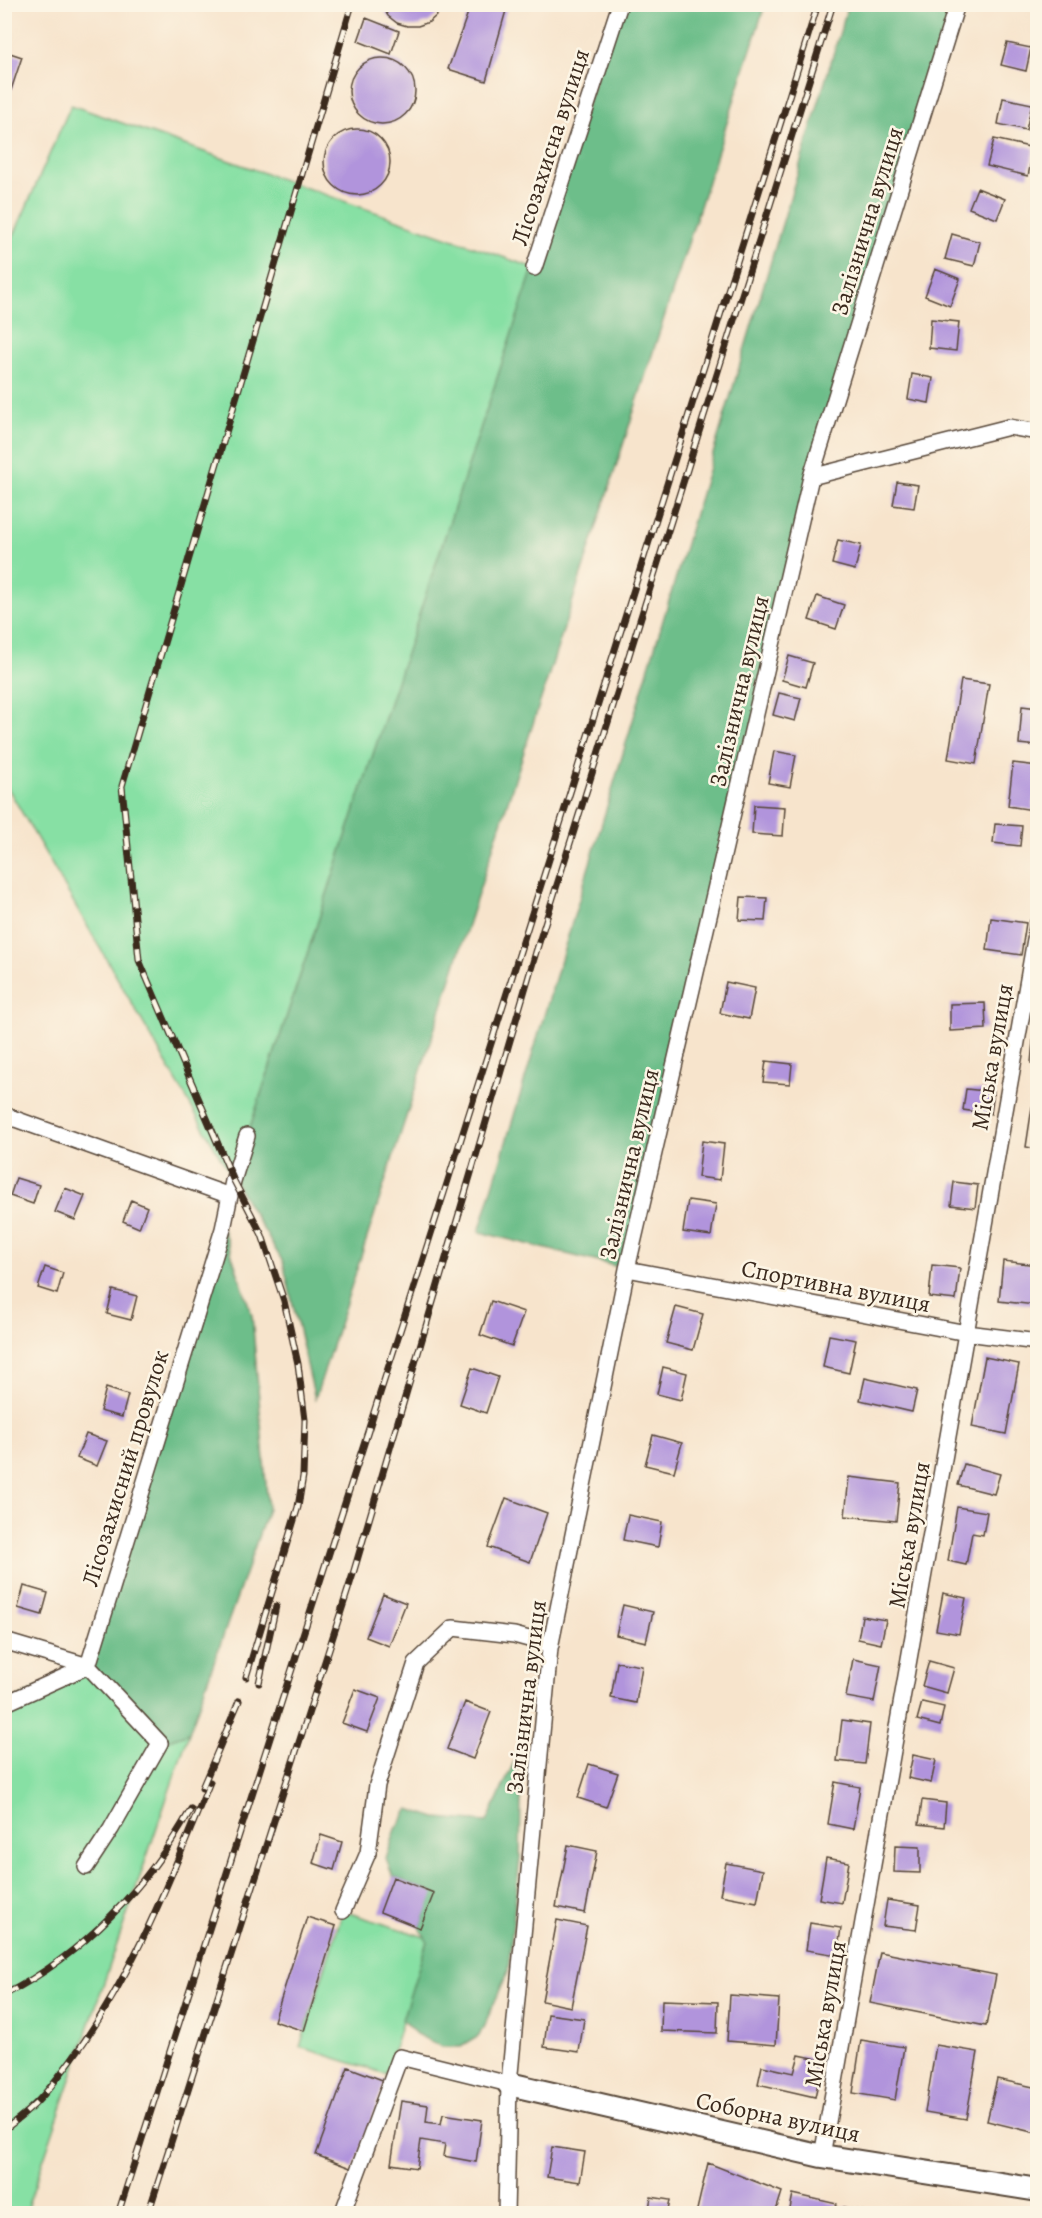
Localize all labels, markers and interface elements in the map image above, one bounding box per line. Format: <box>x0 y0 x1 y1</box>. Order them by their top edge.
street label: Лісозахисна вулиця <box>503 45 597 249</box>
street label: Залізнична вулиця <box>823 123 911 319</box>
street label: Залізнична вулиця <box>701 592 777 790</box>
street label: Міська вулиця <box>963 981 1021 1133</box>
street label: Залізнична вулиця <box>591 1065 667 1263</box>
street label: Спортивна вулиця <box>739 1252 933 1320</box>
street label: Лісозахисний провулок <box>74 1346 176 1590</box>
street label: Міська вулиця <box>880 1459 938 1611</box>
street label: Залізнична вулиця <box>498 1598 554 1796</box>
street label: Міська вулиця <box>796 1938 854 2090</box>
street label: Соборна вулиця <box>693 2084 863 2150</box>

